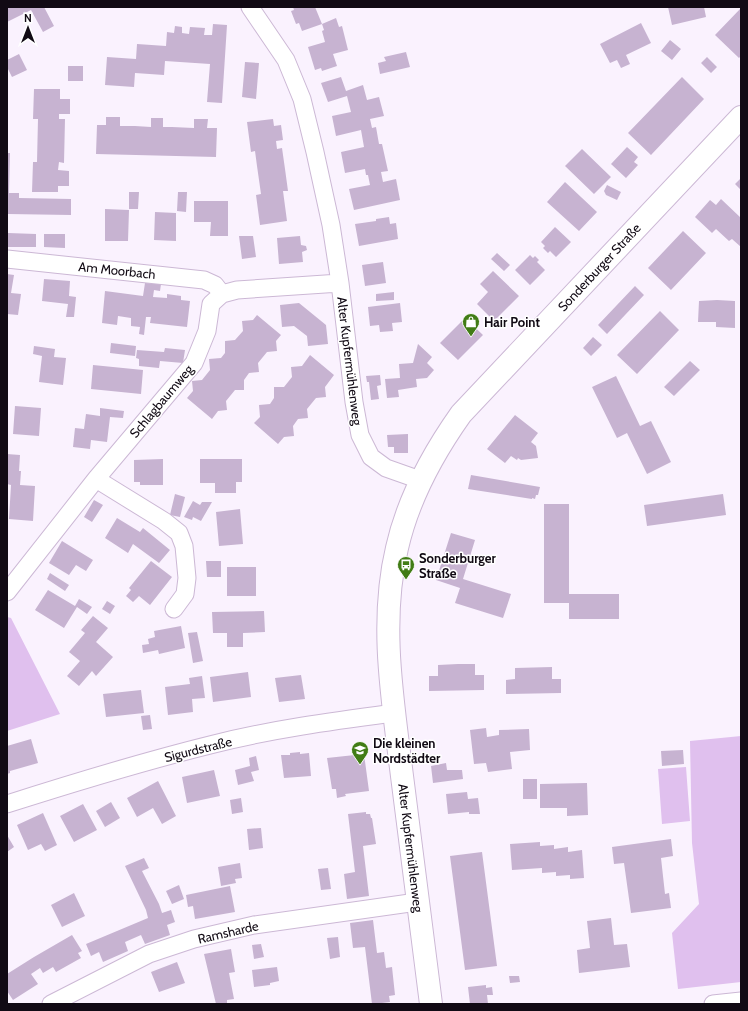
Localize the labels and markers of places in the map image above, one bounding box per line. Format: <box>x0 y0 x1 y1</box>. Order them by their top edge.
shop icon: Hair Point <box>461 312 481 337</box>
place label: Hair Point <box>484 314 540 330</box>
place label: Sonderburger Straße <box>419 550 497 581</box>
bus stop icon: Sonderburger Straße <box>396 555 416 580</box>
place label: Die kleinen Nordstädter <box>373 735 441 766</box>
school or university icon: Die kleinen Nordstädter <box>350 740 370 765</box>

